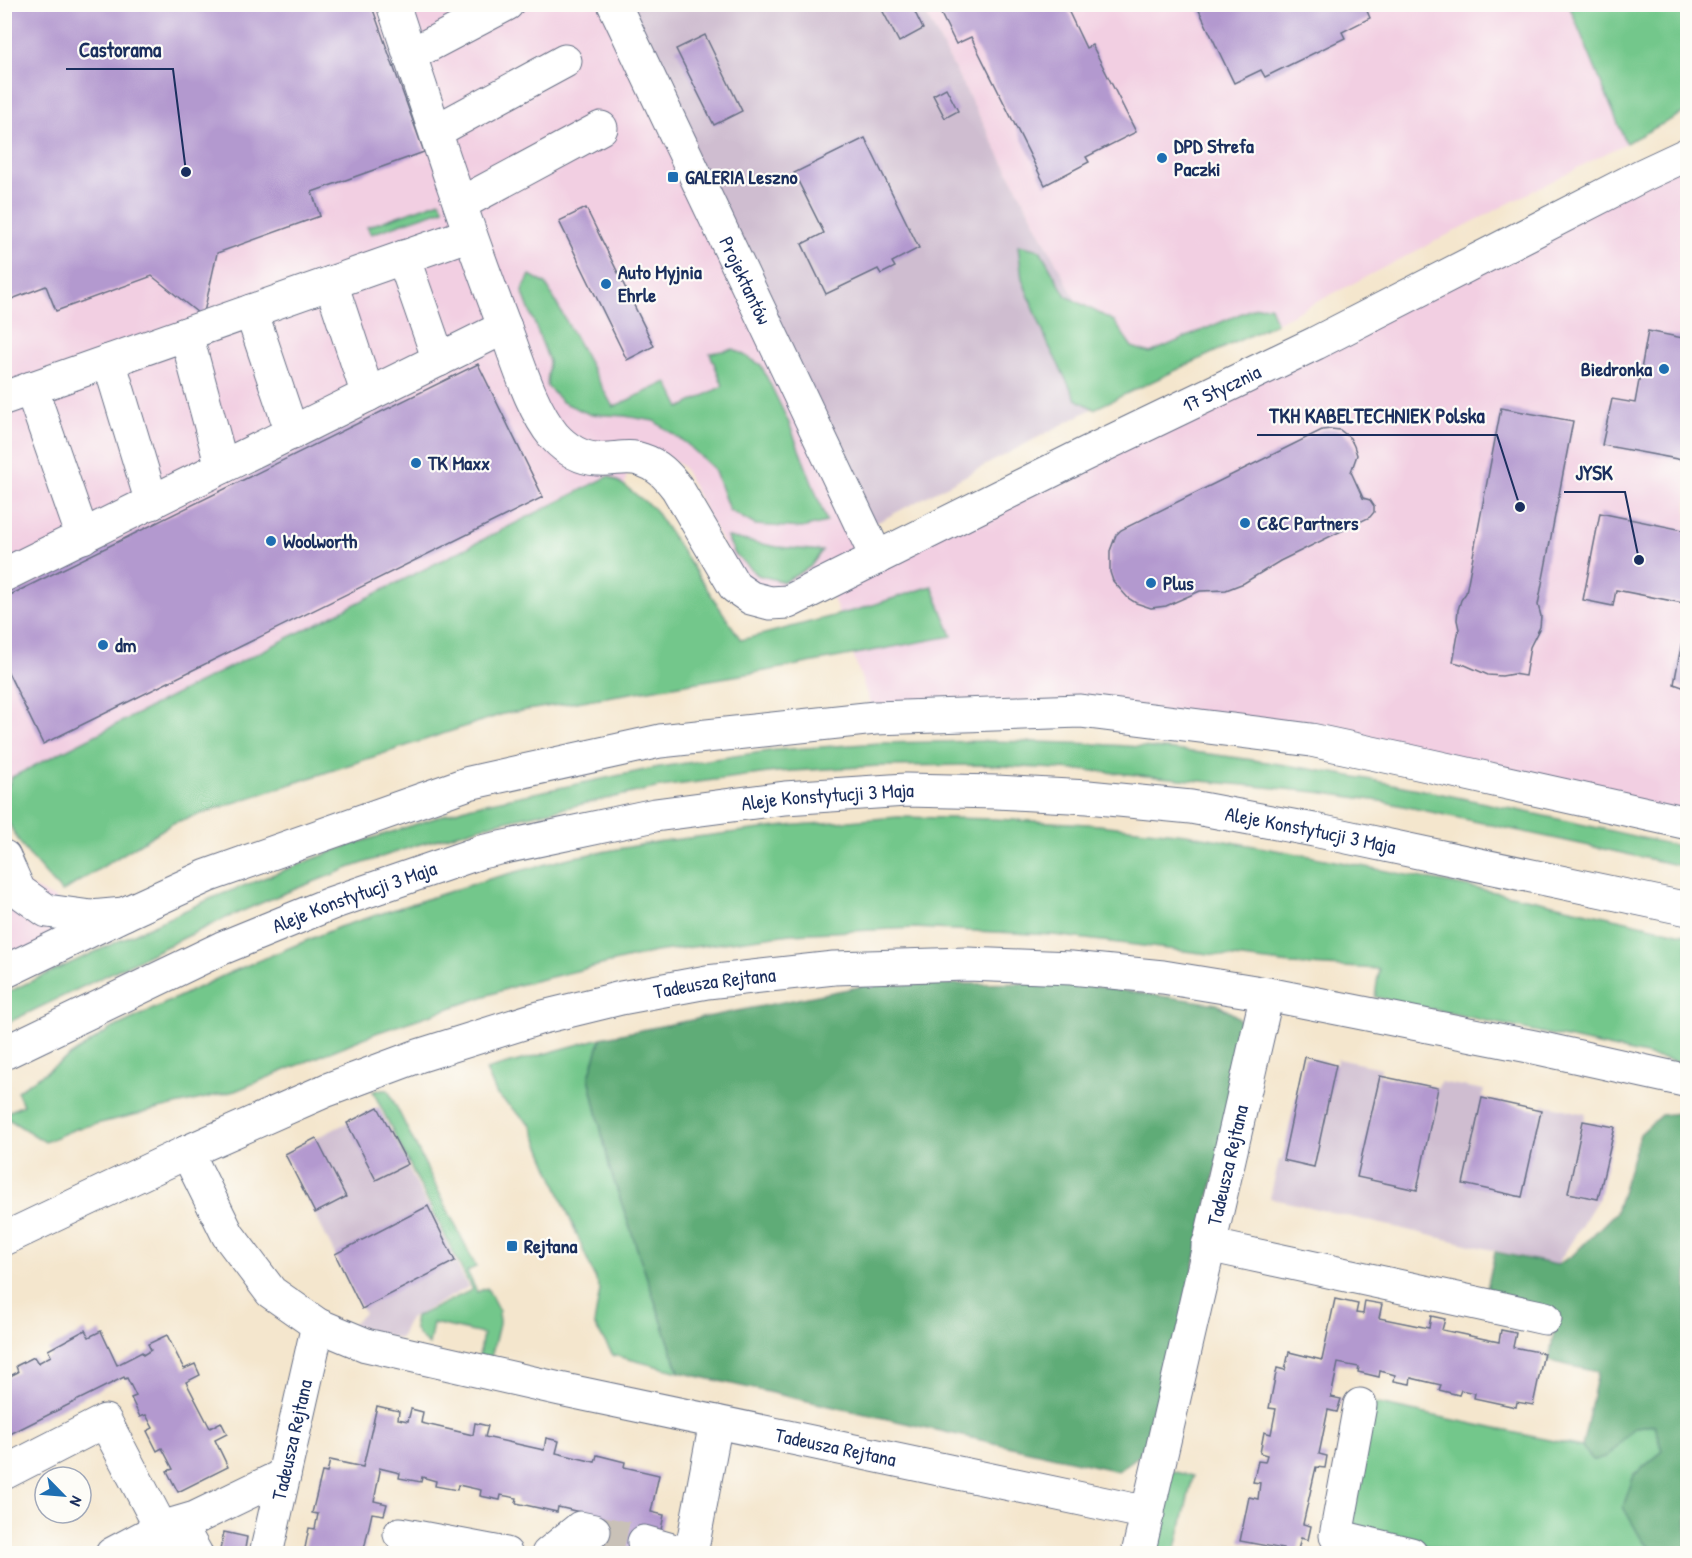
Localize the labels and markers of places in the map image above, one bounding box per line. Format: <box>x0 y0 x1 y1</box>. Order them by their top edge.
callout: Castorama <box>66 30 173 69</box>
place label: DPD Strefa Paczki <box>1174 132 1254 182</box>
marker: DPD Strefa Paczki <box>1155 151 1169 165</box>
place label: GALERIA Leszno <box>685 163 798 190</box>
marker: GALERIA Leszno <box>666 170 680 184</box>
place label: Auto Myjnia Ehrle <box>618 258 702 308</box>
marker: Auto Myjnia Ehrle <box>599 277 613 291</box>
place label: Biedronka <box>1581 355 1652 382</box>
marker: Biedronka <box>1657 362 1671 376</box>
callout: TKH KABELTECHNIEK Polska <box>1257 396 1497 435</box>
place label: TK Maxx <box>427 449 490 476</box>
callout: JYSK <box>1564 453 1625 492</box>
marker: TK Maxx <box>409 456 423 470</box>
place label: C&C Partners <box>1257 509 1359 536</box>
marker: C&C Partners <box>1238 516 1252 530</box>
place label: Woolworth <box>283 527 358 554</box>
marker: Woolworth <box>264 534 278 548</box>
place label: Plus <box>1163 569 1194 596</box>
marker: Plus <box>1144 576 1158 590</box>
place label: dm <box>115 631 137 658</box>
marker: dm <box>96 638 110 652</box>
place label: Rejtana <box>524 1232 577 1259</box>
marker: Rejtana <box>505 1239 519 1253</box>

